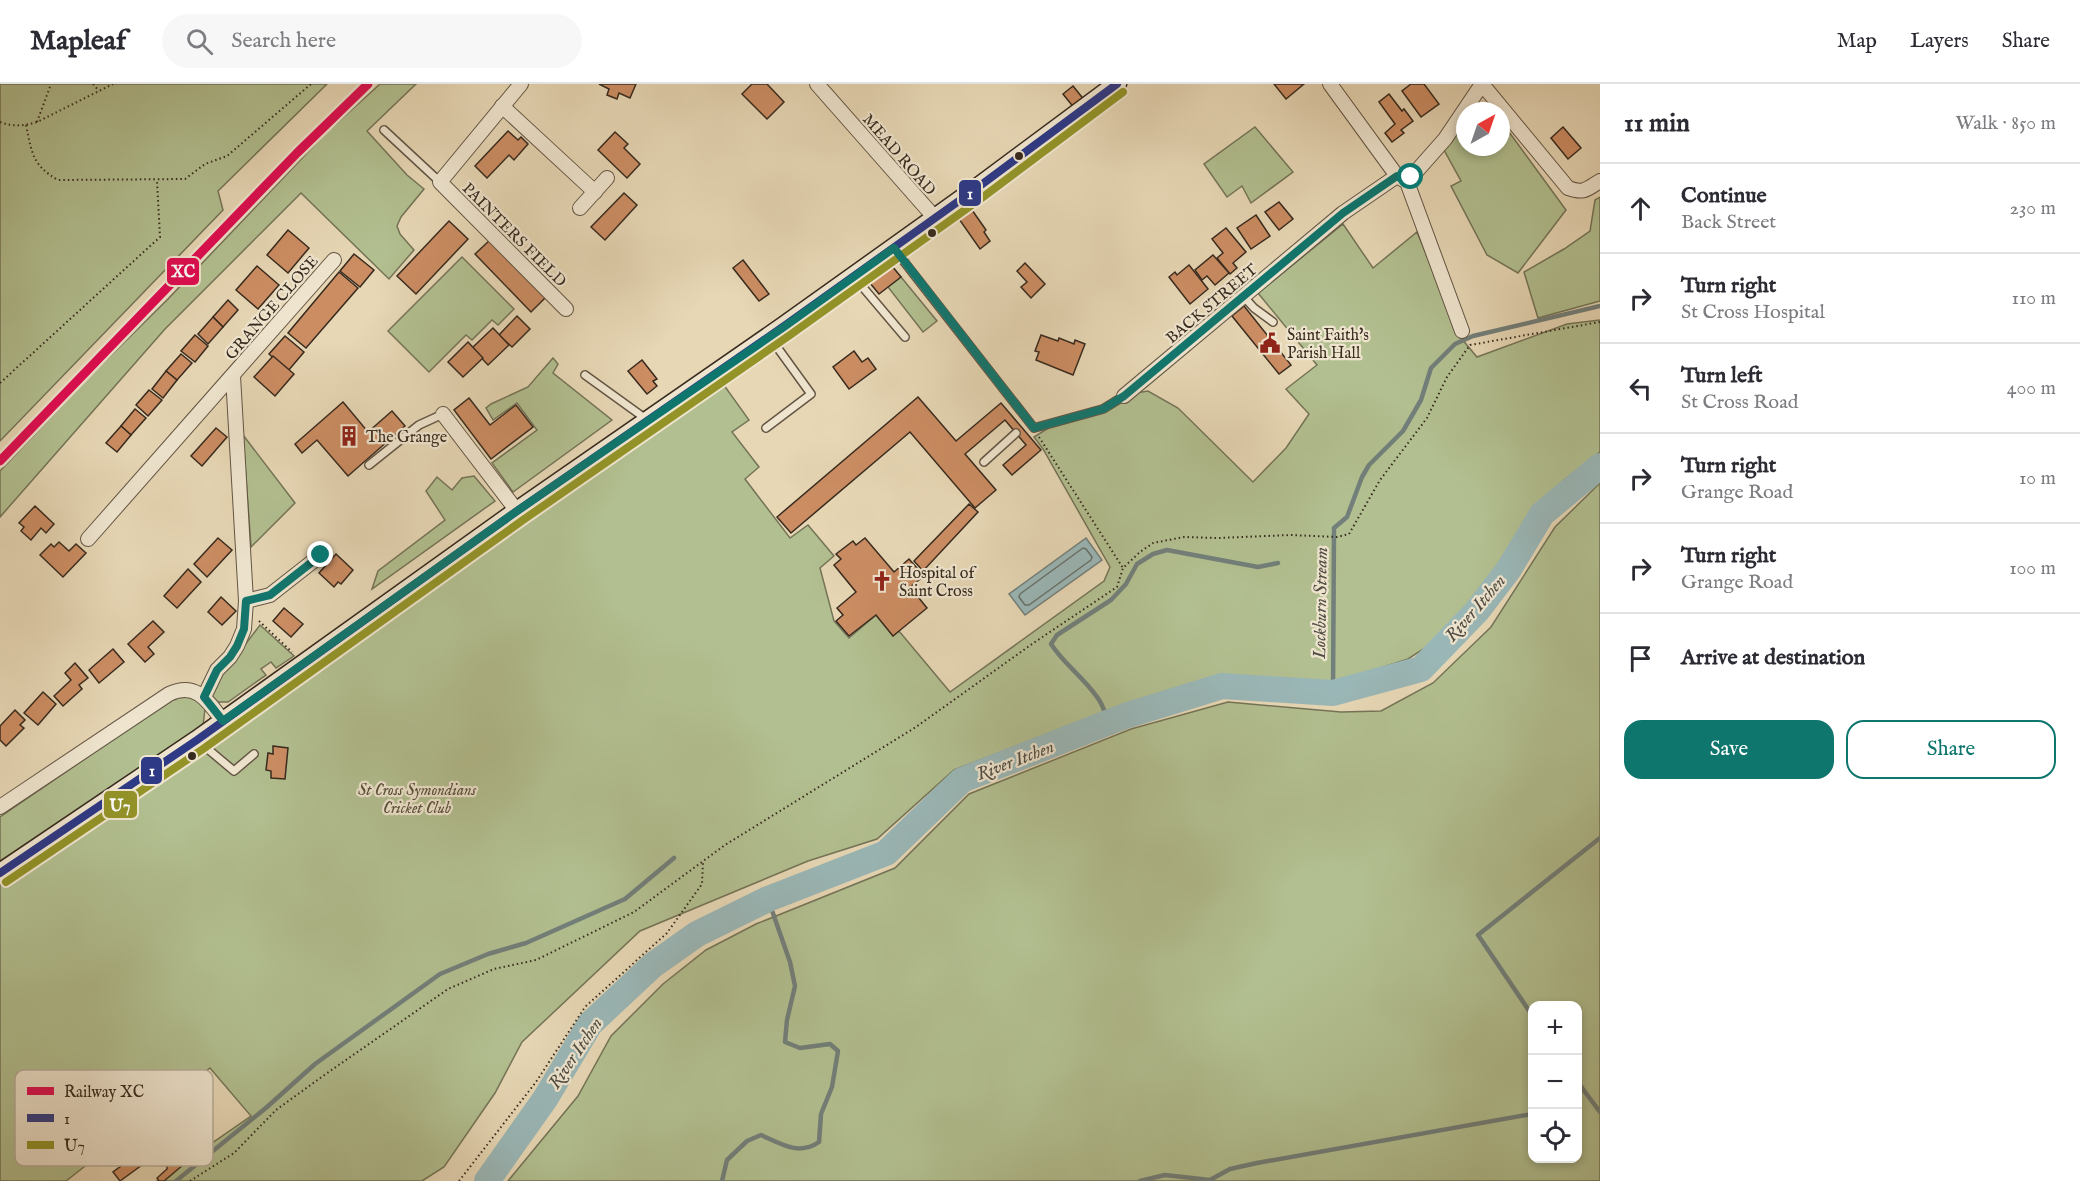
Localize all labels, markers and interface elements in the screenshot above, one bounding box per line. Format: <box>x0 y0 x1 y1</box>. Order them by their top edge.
search box <box>162 14 582 68</box>
text: Mapleaf <box>30 24 126 59</box>
icon: search <box>183 25 216 58</box>
text: Search here <box>231 27 336 55</box>
text: Map <box>1837 28 1877 55</box>
text: Layers <box>1910 28 1969 55</box>
text: Share <box>2002 28 2050 55</box>
north arrow <box>1456 102 1510 156</box>
text: 11 min <box>1624 107 1690 140</box>
street label: MEAD ROAD <box>858 110 939 200</box>
text: Walk · 850 m <box>1956 111 2056 136</box>
unlabelled marker <box>1013 150 1025 162</box>
route start <box>1397 163 1423 189</box>
street label: PAINTERS FIELD <box>457 179 570 292</box>
line badge: 1 <box>958 179 982 207</box>
text: Continue <box>1681 182 1767 210</box>
text: 1 <box>967 185 973 205</box>
icon: ahead <box>1624 192 1657 225</box>
text: 230 m <box>2010 196 2056 221</box>
text: Back Street <box>1681 210 1776 235</box>
unlabelled marker <box>926 227 938 239</box>
street label: GRANGE CLOSE <box>222 252 323 365</box>
line badge: XC <box>166 257 200 286</box>
street label: BACK STREET <box>1162 260 1262 349</box>
text: XC <box>170 263 196 283</box>
text: Turn right <box>1681 272 1776 300</box>
icon: right <box>1624 282 1657 315</box>
text: 110 m <box>2012 286 2056 311</box>
text: St Cross Hospital <box>1681 300 1825 325</box>
place label: Saint Faith's Parish Hall <box>1287 326 1369 364</box>
public building icon: Saint Faith's Parish Hall <box>1258 331 1282 355</box>
text: Turn left <box>1681 362 1763 390</box>
icon: left <box>1624 372 1657 405</box>
text: 400 m <box>2007 376 2056 401</box>
text: St Cross Road <box>1681 390 1798 415</box>
building icon: The Grange <box>337 424 361 448</box>
place label: The Grange <box>366 428 447 448</box>
text: Turn right <box>1681 452 1776 480</box>
icon: right <box>1624 462 1657 495</box>
text: 10 m <box>2019 466 2056 491</box>
text: Grange Road <box>1681 480 1793 505</box>
route end <box>307 541 333 567</box>
text: Turn right <box>1681 542 1776 570</box>
water label: Lockburn Stream <box>1309 547 1334 660</box>
icon: right <box>1624 552 1657 585</box>
text: 100 m <box>2009 556 2056 581</box>
place label: Hospital of Saint Cross <box>899 564 977 602</box>
church icon: Hospital of Saint Cross <box>870 569 894 593</box>
text: Grange Road <box>1681 570 1793 595</box>
water label: River Itchen <box>1441 571 1512 647</box>
icon: arrive <box>1624 642 1657 675</box>
text: Arrive at destination <box>1681 644 1865 672</box>
button: Save <box>1624 720 1834 779</box>
button: Share <box>1846 720 2056 779</box>
water label: River Itchen <box>973 736 1058 787</box>
unlabelled marker <box>186 750 198 762</box>
line badge: 1 <box>140 756 163 785</box>
text: 1 <box>149 762 155 782</box>
park label: St Cross Symondians Cricket Club <box>358 781 477 819</box>
line badge: U7 <box>103 790 138 819</box>
text: U7 <box>108 797 131 817</box>
map controls <box>1528 1001 1582 1163</box>
button: + <box>1528 1001 1582 1055</box>
water label: River Itchen <box>544 1014 609 1094</box>
button: − <box>1528 1055 1582 1109</box>
legend <box>15 1070 213 1166</box>
text: Railway XC <box>64 1083 144 1103</box>
button: locate <box>1528 1109 1582 1163</box>
text: 1 <box>64 1110 70 1130</box>
text: U7 <box>64 1137 85 1157</box>

